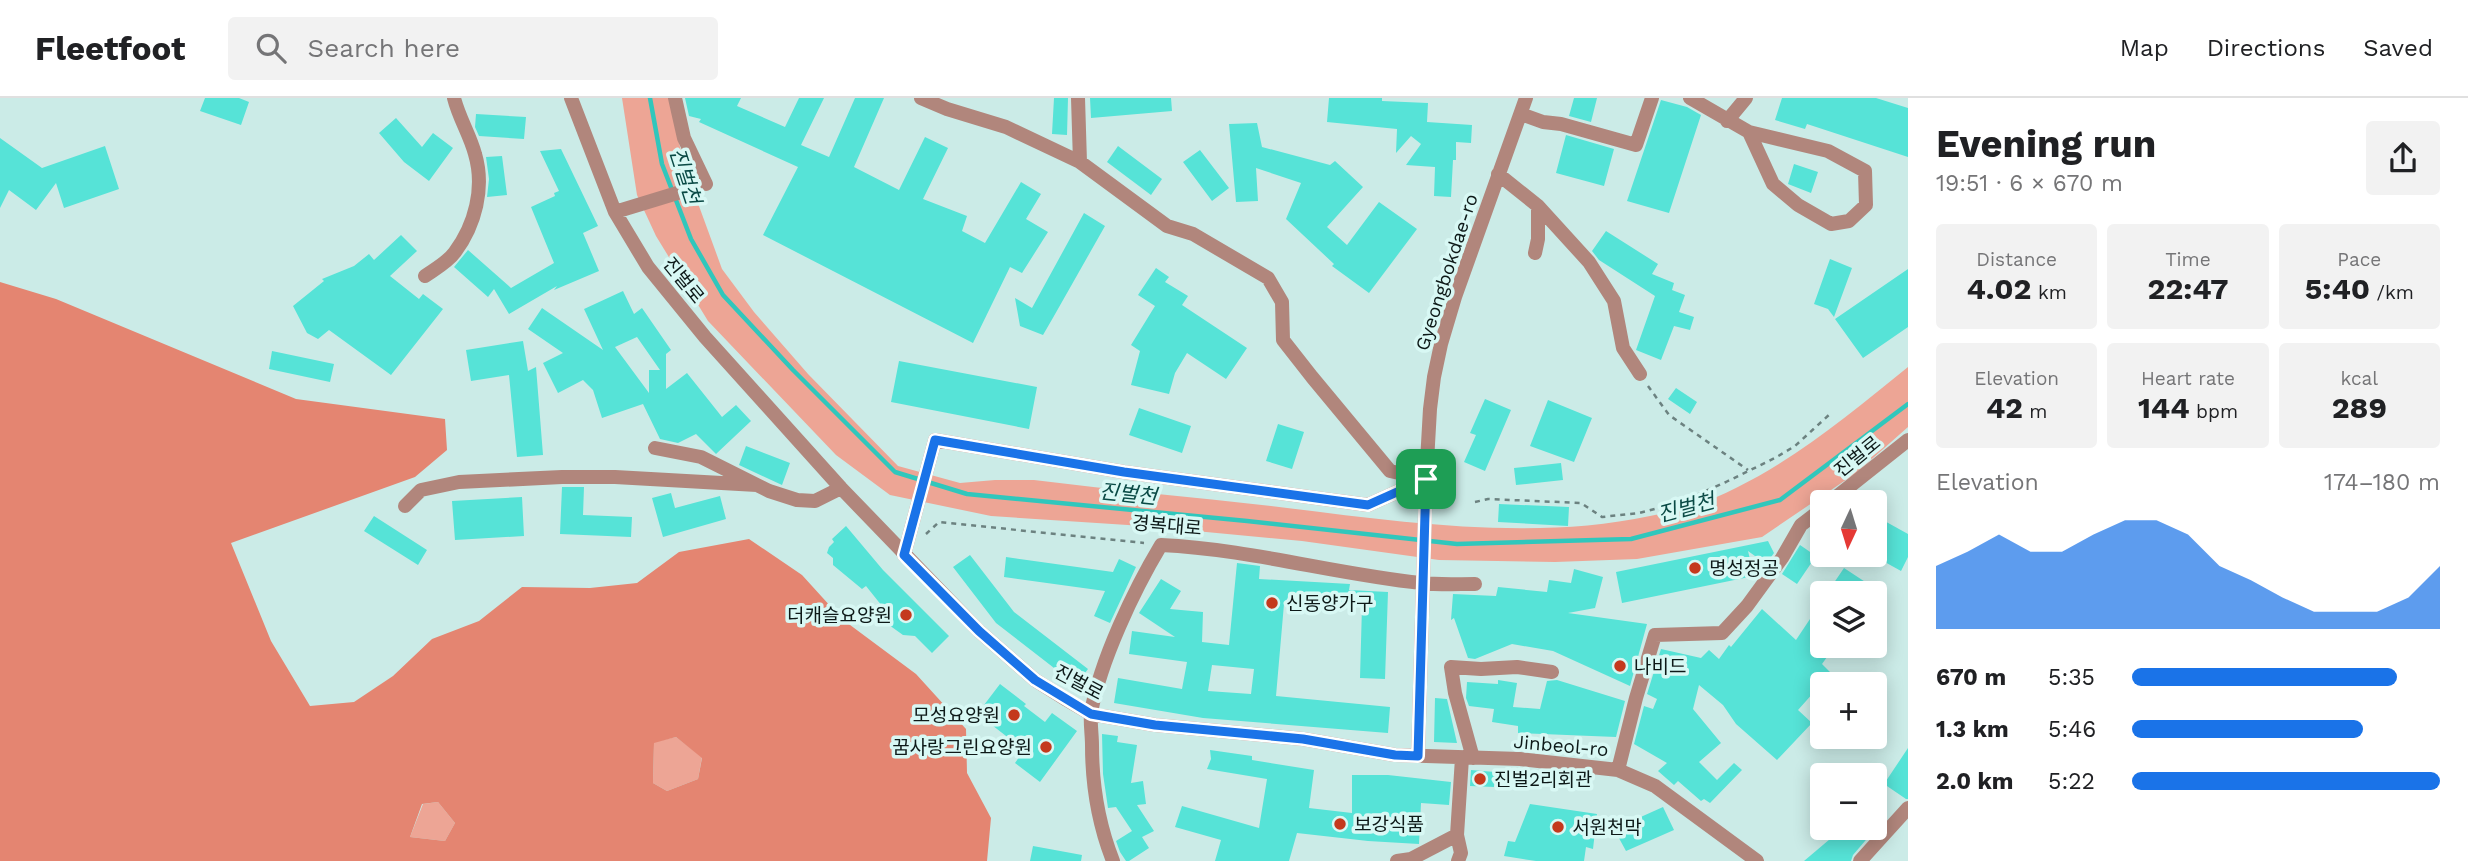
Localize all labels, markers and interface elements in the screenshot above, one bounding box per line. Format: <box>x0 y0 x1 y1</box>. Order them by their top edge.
search box <box>228 17 718 80</box>
text: Fleetfoot <box>35 29 186 68</box>
icon: search <box>252 29 290 67</box>
text: Search here <box>308 33 460 63</box>
text: Map <box>2120 34 2169 62</box>
text: Directions <box>2207 34 2325 62</box>
text: Saved <box>2363 34 2433 62</box>
button: share <box>2366 121 2440 195</box>
text: Evening run <box>1936 122 2156 166</box>
water label: 진벌천 <box>665 144 707 210</box>
text: 19:51 · 6 × 670 m <box>1936 170 2123 197</box>
street label: Gyeongbokdae-ro <box>1410 191 1483 353</box>
text: Distance <box>1976 248 2057 271</box>
text: Time <box>2165 248 2211 271</box>
text: Pace <box>2337 248 2381 271</box>
street label: 진벌로 <box>658 253 709 308</box>
text: 4.02 <box>1967 271 2031 306</box>
text: 22:47 <box>2148 271 2228 306</box>
text: 5:40 <box>2305 271 2370 306</box>
text: km <box>2031 281 2067 304</box>
text: /km <box>2370 281 2414 304</box>
text: Elevation <box>1974 367 2059 390</box>
text: Heart rate <box>2141 367 2235 390</box>
text: kcal <box>2341 367 2378 390</box>
text: 42 <box>1986 390 2023 425</box>
text: 144 <box>2138 390 2190 425</box>
text: 289 <box>2332 390 2387 425</box>
text: m <box>2023 400 2047 423</box>
text: bpm <box>2190 400 2238 423</box>
street label: 진벌로 <box>1830 431 1885 482</box>
pin <box>1396 449 1456 509</box>
icon: arrive <box>1407 460 1445 498</box>
text: Elevation <box>1936 469 2039 496</box>
text: 174–180 m <box>2324 469 2440 496</box>
water label: 진벌천 <box>1098 478 1161 509</box>
water label: 진벌천 <box>1655 487 1720 527</box>
north arrow <box>1810 490 1886 567</box>
map controls <box>1810 490 1887 840</box>
street label: 경복대로 <box>1131 511 1203 540</box>
place label: 명성정공 <box>1709 557 1779 580</box>
marker: 명성정공 <box>1687 560 1703 576</box>
button: layers <box>1810 581 1887 658</box>
place label: 신동양가구 <box>1286 592 1373 615</box>
marker: 신동양가구 <box>1264 595 1280 611</box>
place label: 더캐슬요양원 <box>787 604 892 627</box>
marker: 더캐슬요양원 <box>898 607 914 623</box>
place label: 나비드 <box>1634 655 1686 678</box>
marker: 나비드 <box>1612 658 1628 674</box>
street label: 진벌로 <box>1050 660 1107 705</box>
text: 670 m <box>1936 664 2006 691</box>
text: 5:35 <box>2048 664 2095 691</box>
button: + <box>1810 672 1887 749</box>
place label: 모성요양원 <box>913 704 1000 727</box>
marker: 모성요양원 <box>1006 707 1022 723</box>
text: 1.3 km <box>1936 716 2009 743</box>
text: 5:46 <box>2048 716 2096 743</box>
street label: Jinbeol-ro <box>1512 730 1609 761</box>
place label: 꿈사랑그린요양원 <box>892 736 1032 759</box>
marker: 꿈사랑그린요양원 <box>1038 739 1054 755</box>
button: − <box>1810 763 1887 840</box>
place label: 진벌2리회관 <box>1494 768 1592 791</box>
text: 2.0 km <box>1936 768 2014 795</box>
text: 5:22 <box>2048 768 2095 795</box>
marker: 진벌2리회관 <box>1472 771 1488 787</box>
place label: 보강식품 <box>1354 813 1424 836</box>
marker: 보강식품 <box>1332 816 1348 832</box>
place label: 서원천막 <box>1572 816 1642 839</box>
marker: 서원천막 <box>1550 819 1566 835</box>

